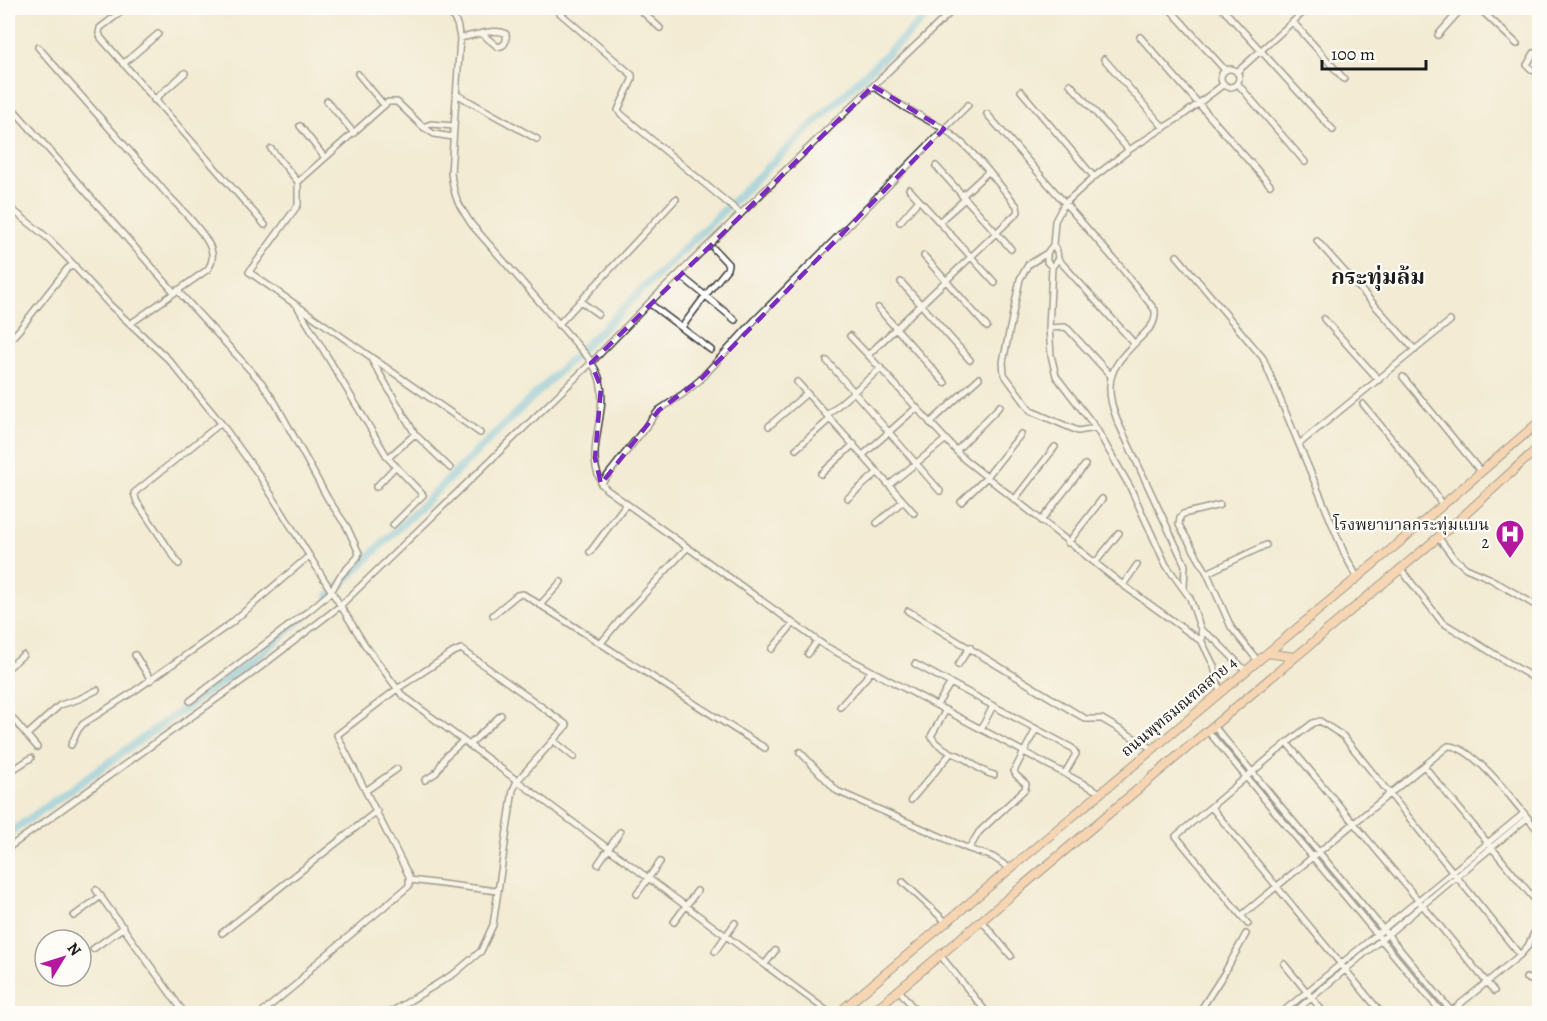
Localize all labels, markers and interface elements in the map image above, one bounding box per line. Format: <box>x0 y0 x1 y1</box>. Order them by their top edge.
scale bar <box>1322 33 1426 71</box>
text: 100 m <box>1331 42 1375 66</box>
district label: กระทุ่มล้ม <box>1331 262 1425 292</box>
place label: โรงพยาบาลกระทุ่มแบน 2 <box>1332 514 1489 554</box>
hospital icon: โรงพยาบาลกระทุ่มแบน 2 <box>1494 518 1526 560</box>
street label: ถนนพุทธมณฑลสาย 4 <box>1116 652 1242 762</box>
north arrow <box>33 928 93 988</box>
text: N <box>62 938 87 961</box>

